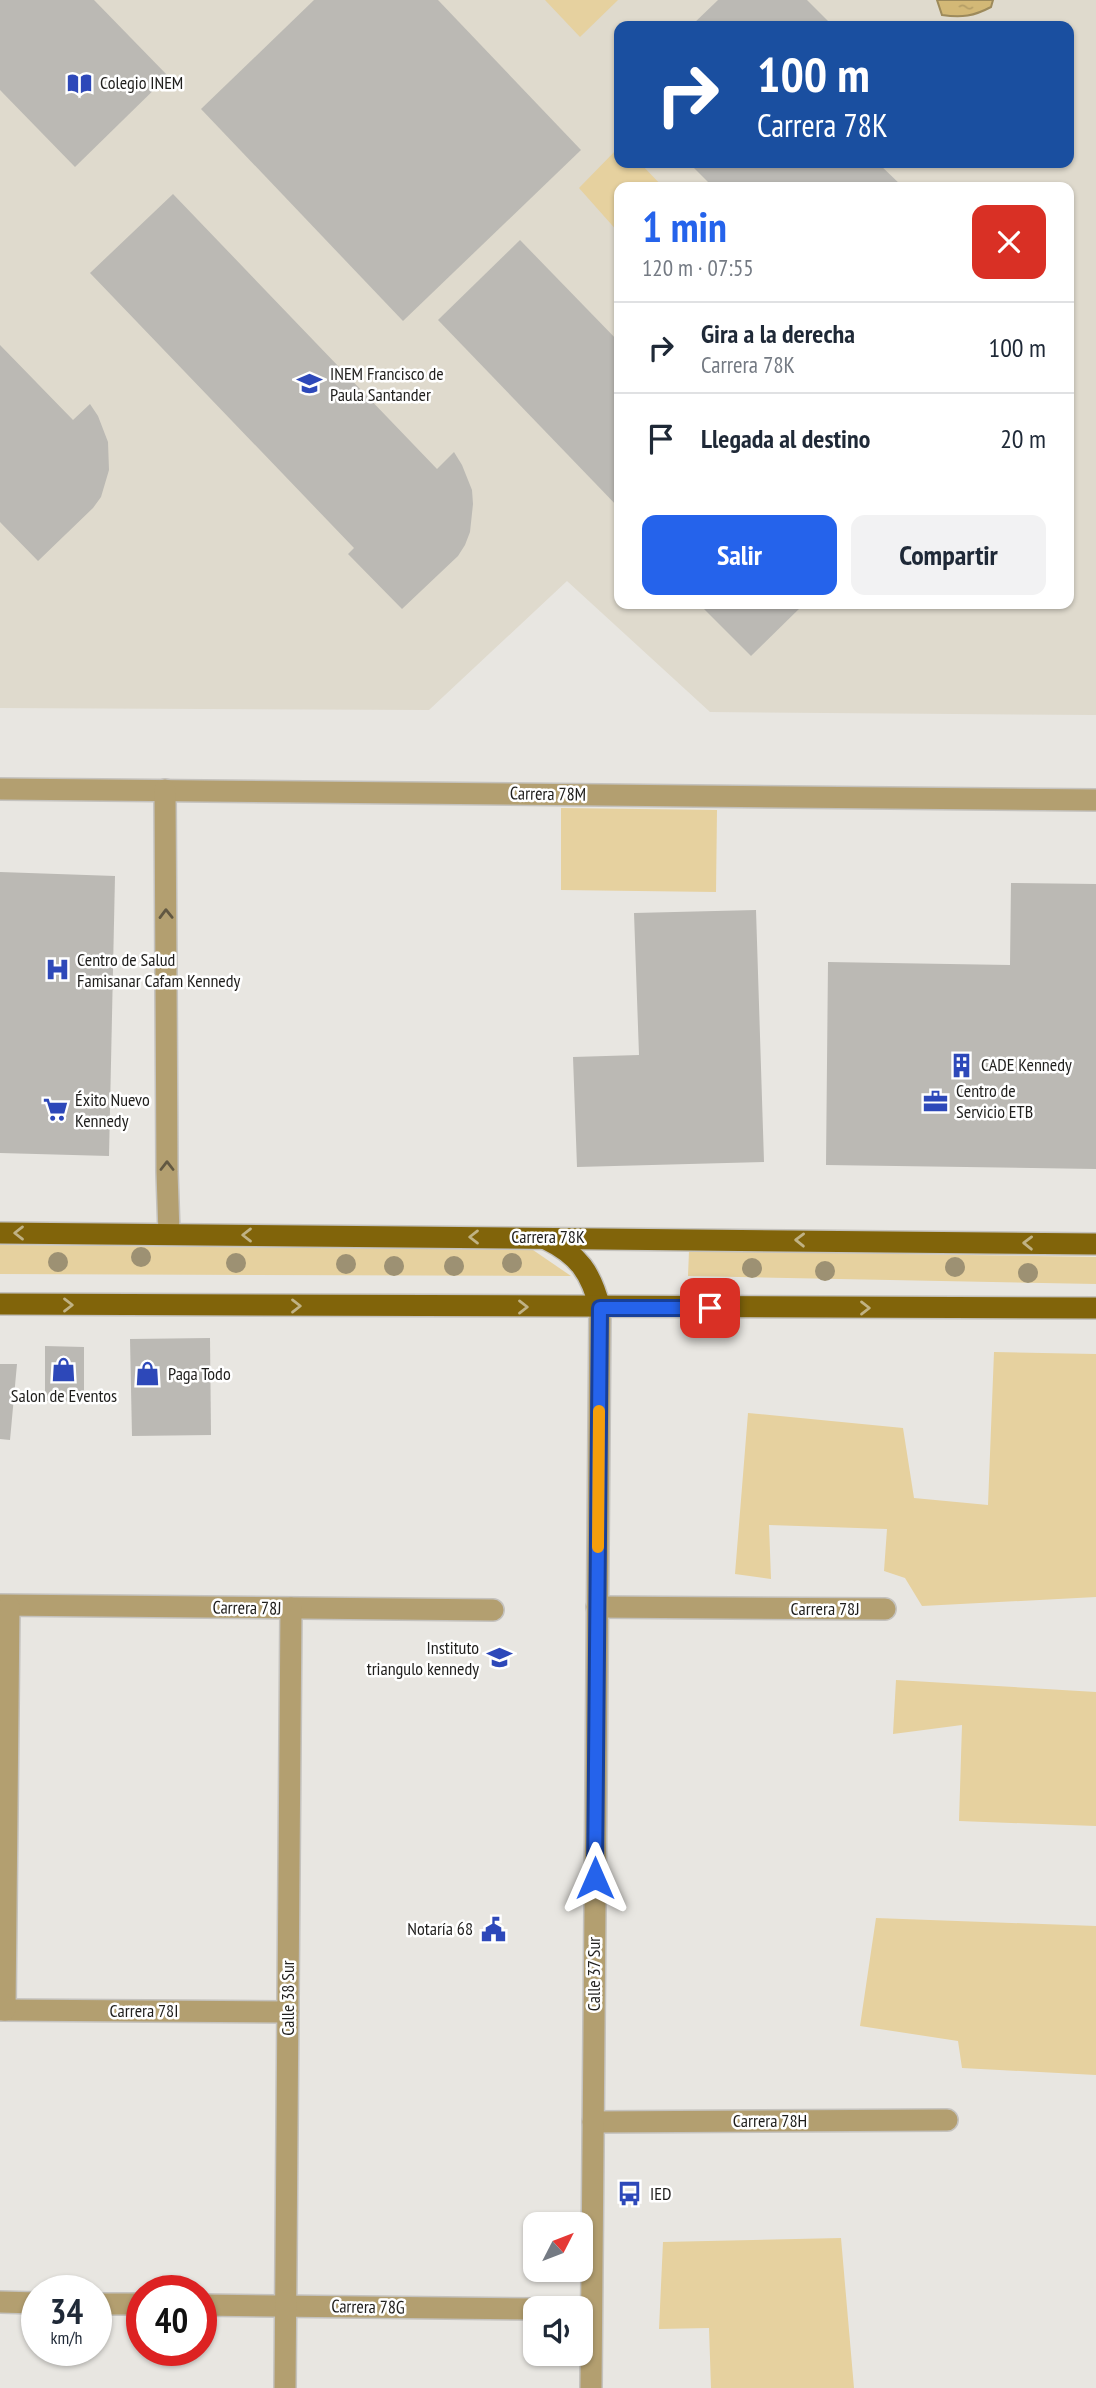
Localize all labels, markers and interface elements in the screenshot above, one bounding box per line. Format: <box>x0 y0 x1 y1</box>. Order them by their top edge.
text: 100 m <box>757 42 870 106</box>
icon: right <box>642 49 733 140</box>
library icon: Colegio INEM <box>66 69 94 97</box>
place label: Colegio INEM <box>100 71 183 94</box>
text: Carrera 78K <box>757 104 888 146</box>
text: 1 min <box>642 199 727 254</box>
button: close <box>972 205 1046 279</box>
text: 120 m · 07:55 <box>642 253 754 282</box>
text: Gira a la derecha <box>701 317 855 350</box>
icon: right <box>642 329 680 367</box>
text: 100 m <box>988 331 1046 364</box>
text: Carrera 78K <box>701 350 795 379</box>
place label: INEM Francisco de Paula Santander <box>330 362 444 406</box>
school or university icon: INEM Francisco de Paula Santander <box>296 370 324 398</box>
icon: arrive <box>642 420 680 458</box>
text: Llegada al destino <box>701 422 870 455</box>
text: 20 m <box>1000 422 1046 455</box>
button: Salir <box>642 515 837 595</box>
button: Compartir <box>851 515 1046 595</box>
street label: Carrera 78M <box>510 781 586 806</box>
one-way arrow <box>158 908 174 919</box>
place label: Centro de Salud Famisanar Cafam Kennedy <box>77 948 241 992</box>
hospital icon: Centro de Salud Famisanar Cafam Kennedy <box>43 956 71 984</box>
building icon: CADE Kennedy <box>947 1051 975 1079</box>
place label: CADE Kennedy <box>981 1053 1072 1076</box>
place label: Centro de Servicio ETB <box>956 1079 1033 1123</box>
office icon: Centro de Servicio ETB <box>922 1087 950 1115</box>
place label: Éxito Nuevo Kennedy <box>75 1088 150 1132</box>
supermarket icon: Éxito Nuevo Kennedy <box>41 1096 69 1124</box>
one-way arrow <box>159 1160 175 1171</box>
one-way arrow <box>14 1225 24 1241</box>
street label: Carrera 78K <box>511 1225 585 1248</box>
one-way arrow <box>241 1227 252 1243</box>
one-way arrow <box>469 1229 480 1244</box>
one-way arrow <box>795 1232 805 1248</box>
one-way arrow <box>1022 1235 1033 1251</box>
pin <box>680 1278 740 1338</box>
icon: arrive <box>691 1289 729 1327</box>
one-way arrow <box>63 1297 74 1313</box>
one-way arrow <box>291 1298 301 1314</box>
one-way arrow <box>518 1299 529 1315</box>
one-way arrow <box>860 1300 870 1316</box>
shop icon: Salon de Eventos <box>50 1355 78 1383</box>
shop icon: Paga Todo <box>134 1360 162 1388</box>
place label: Paga Todo <box>168 1362 231 1385</box>
place label: Salon de Eventos <box>11 1384 117 1407</box>
street label: Carrera 78J <box>212 1595 282 1620</box>
street label: Carrera 78J <box>791 1597 860 1620</box>
place label: Instituto triangulo kennedy <box>367 1636 479 1680</box>
school or university icon: Instituto triangulo kennedy <box>485 1644 513 1672</box>
position arrow <box>558 1841 632 1915</box>
public building icon: Notaría 68 <box>479 1915 507 1943</box>
place label: Notaría 68 <box>407 1917 473 1940</box>
street label: Calle 37 Sur <box>582 1937 605 2011</box>
street label: Calle 38 Sur <box>276 1960 299 2036</box>
street label: Carrera 78I <box>110 1999 178 2022</box>
street label: Carrera 78H <box>733 2109 807 2132</box>
bus stop icon: IED <box>616 2180 644 2208</box>
place label: IED <box>650 2182 671 2205</box>
north arrow <box>523 2212 593 2282</box>
map controls <box>523 2212 593 2366</box>
speed limit sign: 40 <box>126 2275 217 2366</box>
text: 34 <box>50 2288 83 2334</box>
street label: Carrera 78G <box>331 2294 405 2319</box>
button: sound <box>523 2296 593 2366</box>
text: km/h <box>51 2326 82 2349</box>

